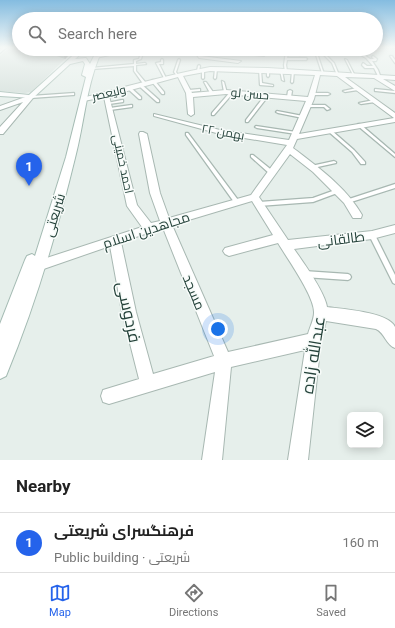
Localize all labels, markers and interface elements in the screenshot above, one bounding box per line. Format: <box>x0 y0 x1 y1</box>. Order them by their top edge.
search box <box>12 12 383 56</box>
icon: search <box>26 23 48 45</box>
text: Search here <box>58 25 137 43</box>
street label: ولیعصر <box>90 82 127 104</box>
street label: حسن لو <box>230 85 270 103</box>
street label: ۲۲ بهمن <box>200 121 246 143</box>
street label: احمد خمینی <box>110 133 136 195</box>
pin: 1 <box>16 153 42 186</box>
street label: شریعتی <box>40 191 68 239</box>
street label: مجاهدین اسلام <box>100 208 192 254</box>
street label: طالقانی <box>316 228 366 250</box>
street label: مسجد <box>179 272 209 312</box>
street label: فردوسی <box>112 280 145 345</box>
street label: عبدالله زاده <box>296 315 330 395</box>
your location <box>208 319 228 339</box>
map controls <box>347 412 383 448</box>
button: layers <box>347 412 383 448</box>
text: Nearby <box>16 476 71 496</box>
text: فرهنگسرای شریعتی <box>54 522 194 540</box>
text: 1 <box>25 535 33 550</box>
text: 160 m <box>342 535 379 550</box>
text: Public building · شریعتی <box>54 550 190 565</box>
tab: Map <box>49 582 71 619</box>
tab: Directions <box>169 582 218 619</box>
tab: Saved <box>316 582 346 619</box>

